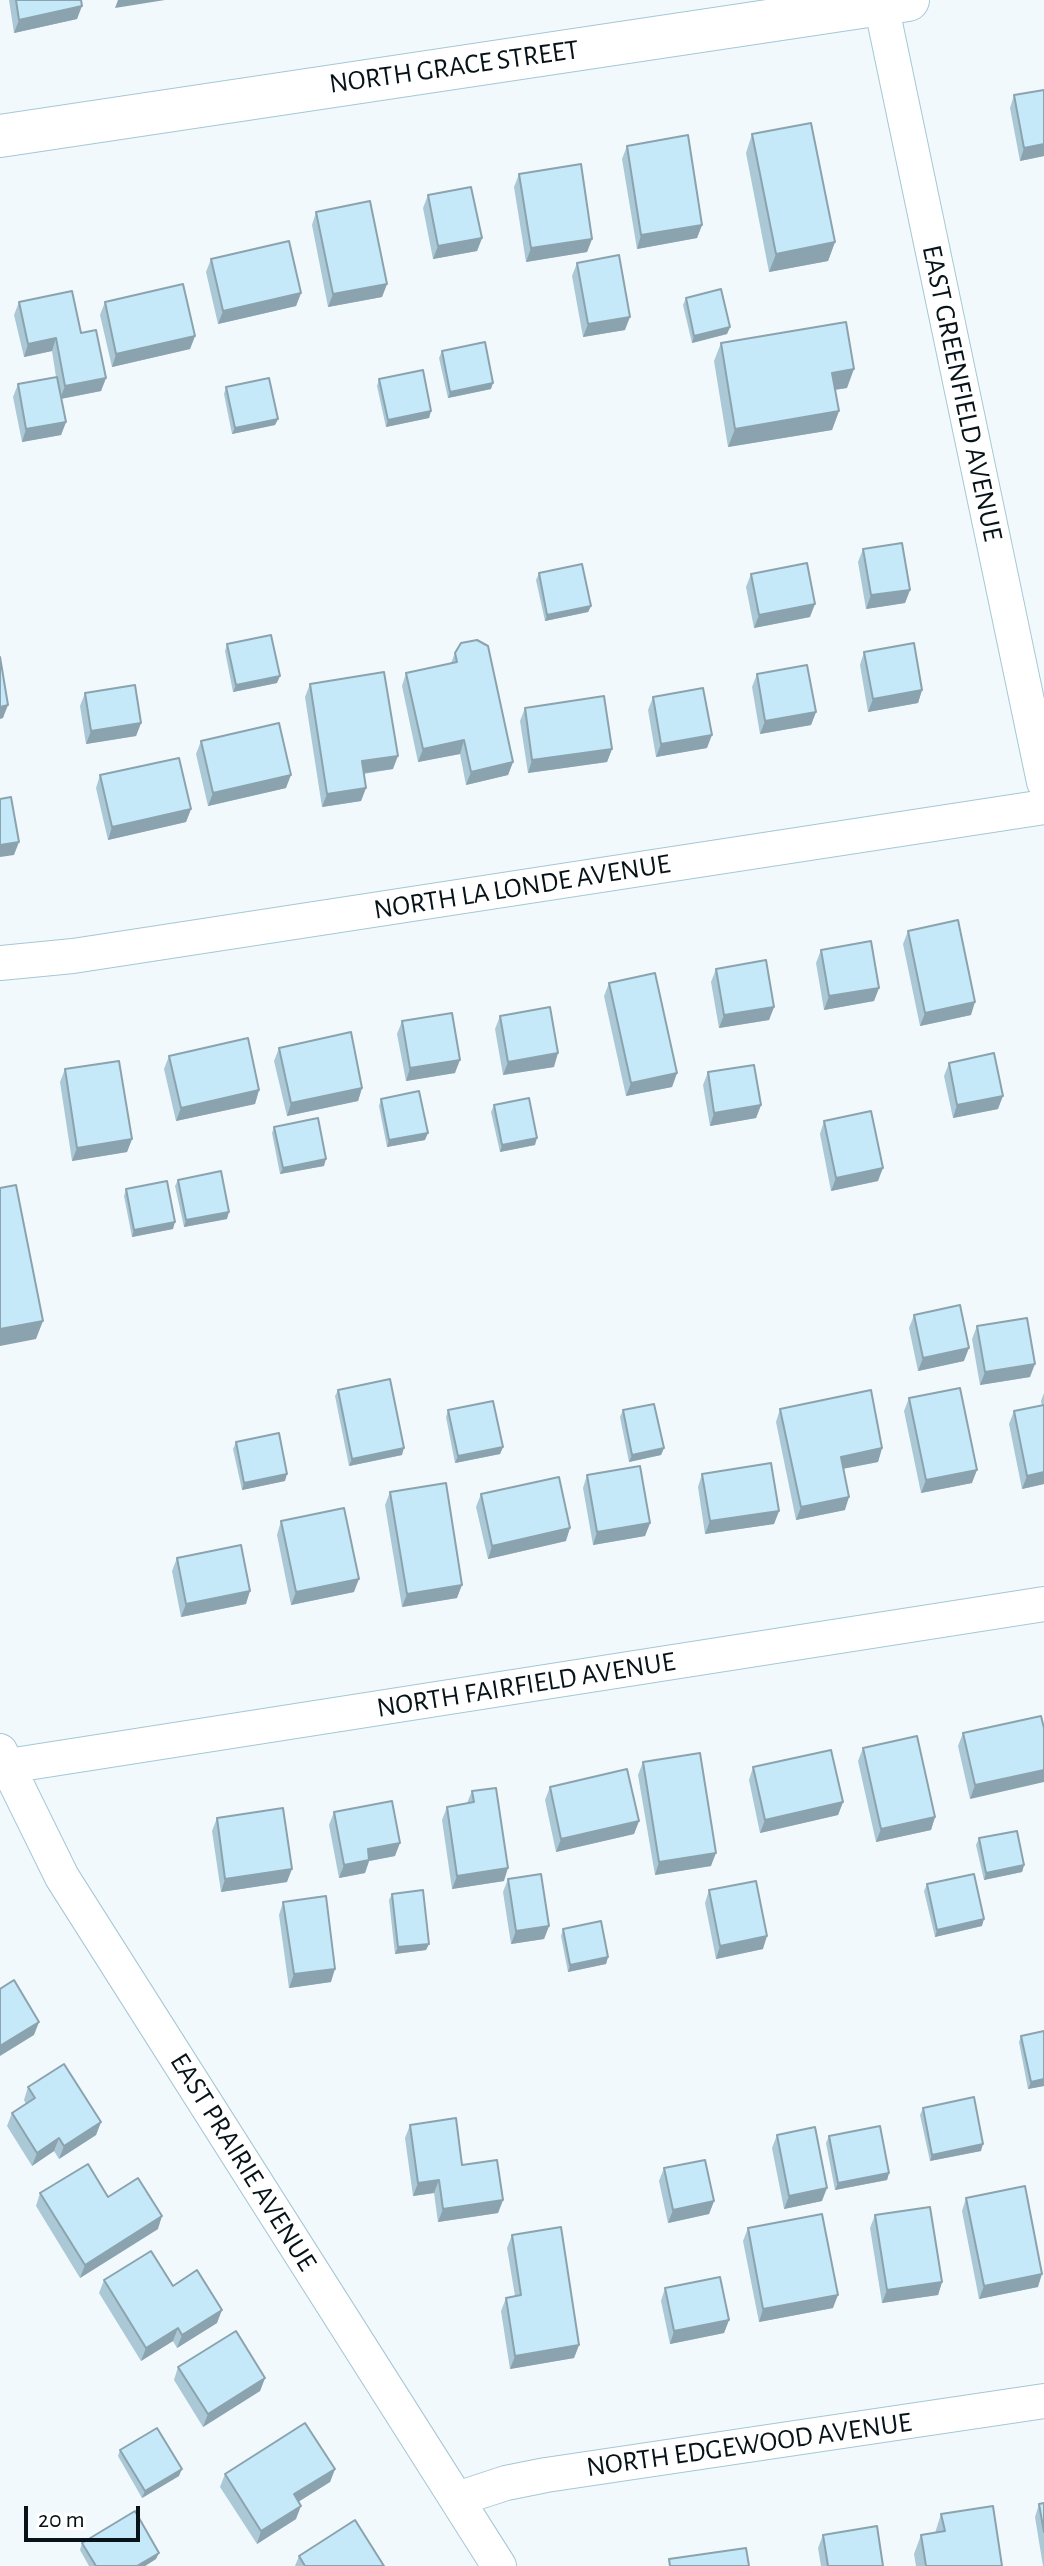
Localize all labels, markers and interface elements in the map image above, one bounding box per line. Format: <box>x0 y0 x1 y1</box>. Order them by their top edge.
street label: NORTH GRACE STREET <box>327 33 581 101</box>
street label: EAST GREENFIELD AVENUE <box>914 242 1010 544</box>
street label: NORTH LA LONDE AVENUE <box>371 847 673 927</box>
street label: NORTH FAIRFIELD AVENUE <box>374 1645 678 1725</box>
street label: EAST PRAIRIE AVENUE <box>162 2047 324 2277</box>
street label: NORTH EDGEWOOD AVENUE <box>584 2406 914 2484</box>
scale bar <box>28 2490 144 2540</box>
text: 20 m <box>38 2508 85 2532</box>

